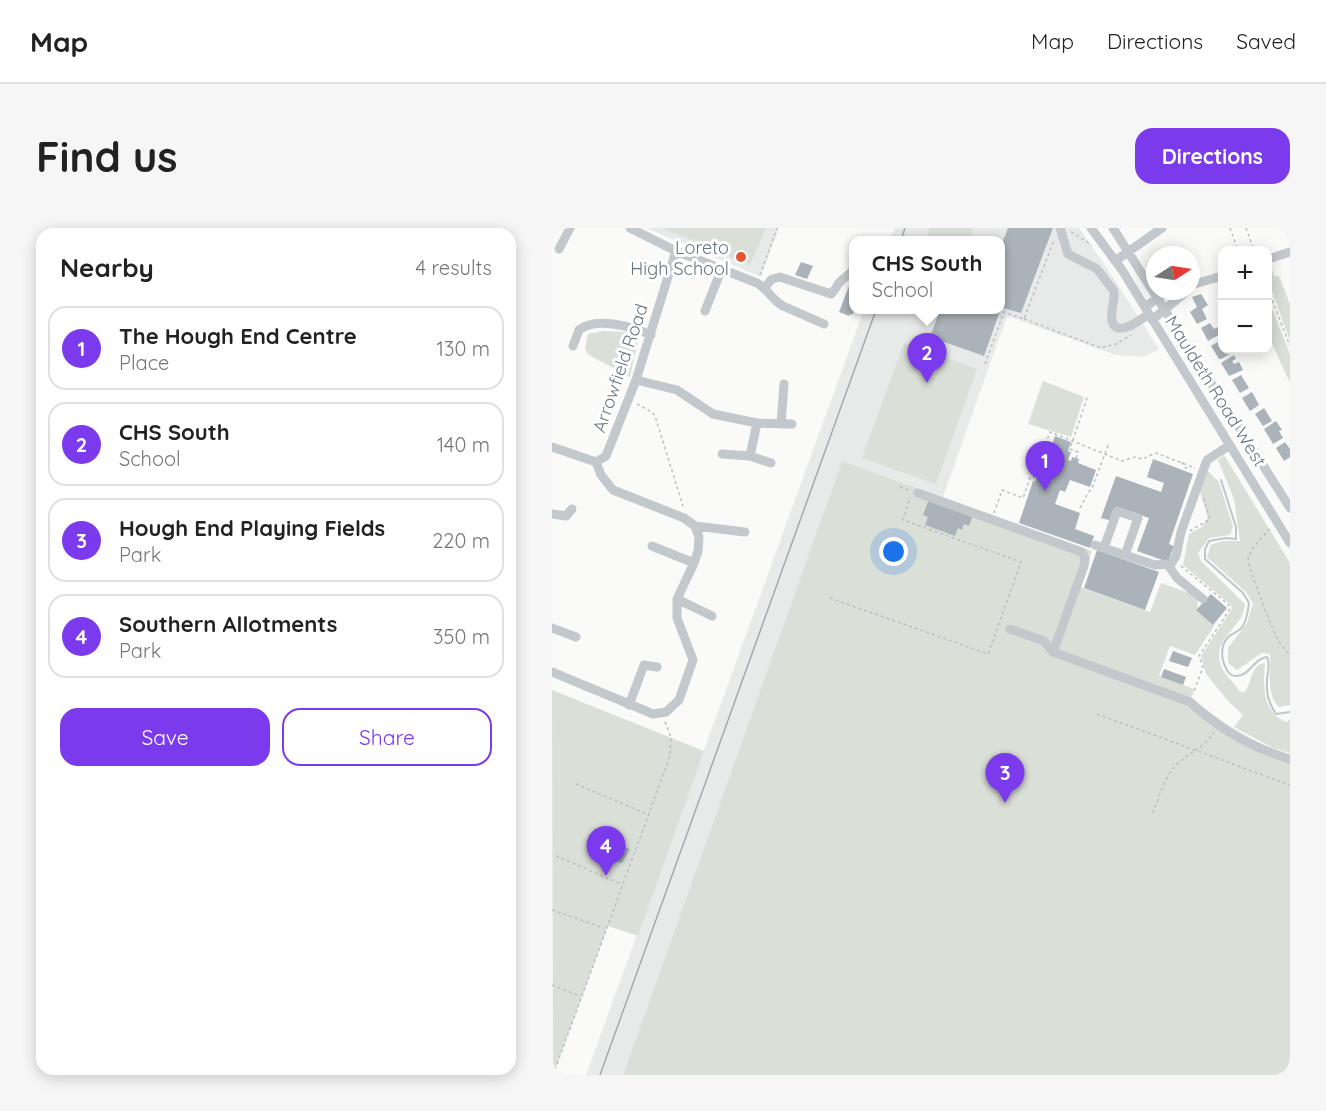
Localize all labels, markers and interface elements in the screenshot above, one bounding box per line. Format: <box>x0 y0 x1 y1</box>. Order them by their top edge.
text: Map <box>30 24 88 59</box>
text: Map <box>1031 28 1074 54</box>
text: Directions <box>1107 28 1203 54</box>
text: Saved <box>1236 28 1296 54</box>
button: Directions <box>1135 128 1290 184</box>
text: Find us <box>36 130 178 183</box>
place label: Loreto High School <box>630 236 729 280</box>
popup <box>849 236 1005 314</box>
north arrow <box>1146 246 1200 300</box>
map controls <box>1218 246 1272 354</box>
button: + <box>1218 246 1272 300</box>
text: CHS South <box>872 249 982 277</box>
marker: Loreto High School <box>734 250 748 264</box>
text: Nearby <box>60 251 154 284</box>
text: 4 results <box>416 255 492 280</box>
text: School <box>872 277 933 302</box>
button: − <box>1218 300 1272 354</box>
street label: Arrowfield Road <box>587 301 653 435</box>
street label: Mauldeth Road West <box>1160 311 1272 471</box>
text: The Hough End Centre <box>119 322 357 350</box>
pin: 2 <box>908 334 946 383</box>
text: 1 <box>78 336 85 361</box>
text: 130 m <box>437 336 490 361</box>
text: Place <box>119 350 169 375</box>
text: CHS South <box>119 418 230 446</box>
text: 2 <box>76 432 87 457</box>
text: 140 m <box>437 432 490 457</box>
pin: 1 <box>1026 442 1064 491</box>
text: School <box>119 446 181 471</box>
text: Hough End Playing Fields <box>119 514 385 542</box>
text: 3 <box>76 528 87 553</box>
text: 220 m <box>432 528 490 553</box>
your location <box>879 537 908 566</box>
text: Park <box>119 542 161 567</box>
text: Southern Allotments <box>119 610 337 638</box>
text: 4 <box>76 624 87 649</box>
text: 350 m <box>433 624 490 649</box>
text: Park <box>119 638 161 663</box>
button: Save <box>60 708 270 766</box>
button: Share <box>282 708 492 766</box>
pin: 3 <box>986 754 1024 803</box>
pin: 4 <box>586 826 626 876</box>

